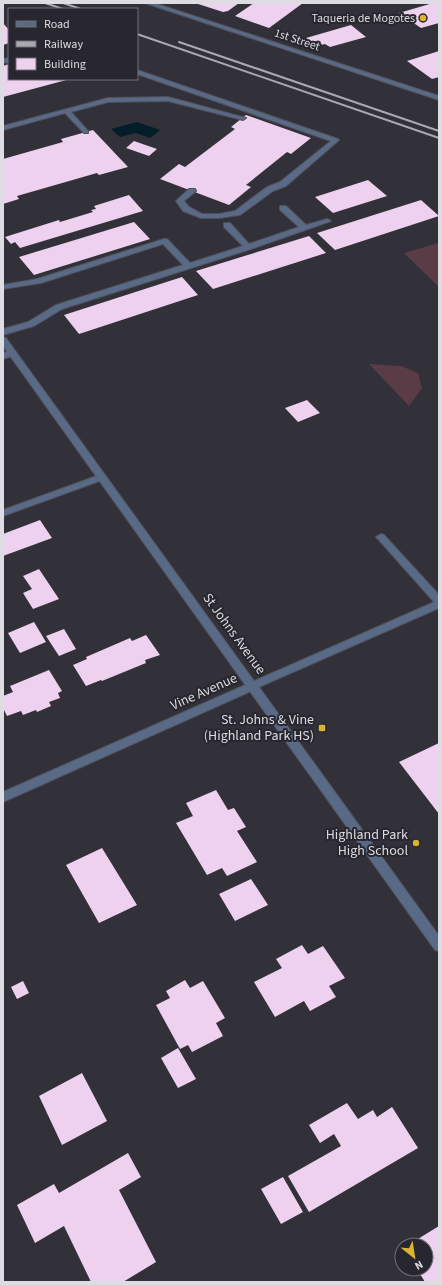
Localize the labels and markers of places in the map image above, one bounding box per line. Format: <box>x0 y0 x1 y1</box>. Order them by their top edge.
place label: Taqueria de Mogotes <box>311 10 415 27</box>
marker: Taqueria de Mogotes <box>418 13 428 23</box>
place label: St. Johns & Vine (Highland Park HS) <box>204 710 314 746</box>
marker: St. Johns & Vine (Highland Park HS) <box>317 723 327 733</box>
place label: Highland Park High School <box>326 825 408 861</box>
marker: Highland Park High School <box>411 838 421 848</box>

